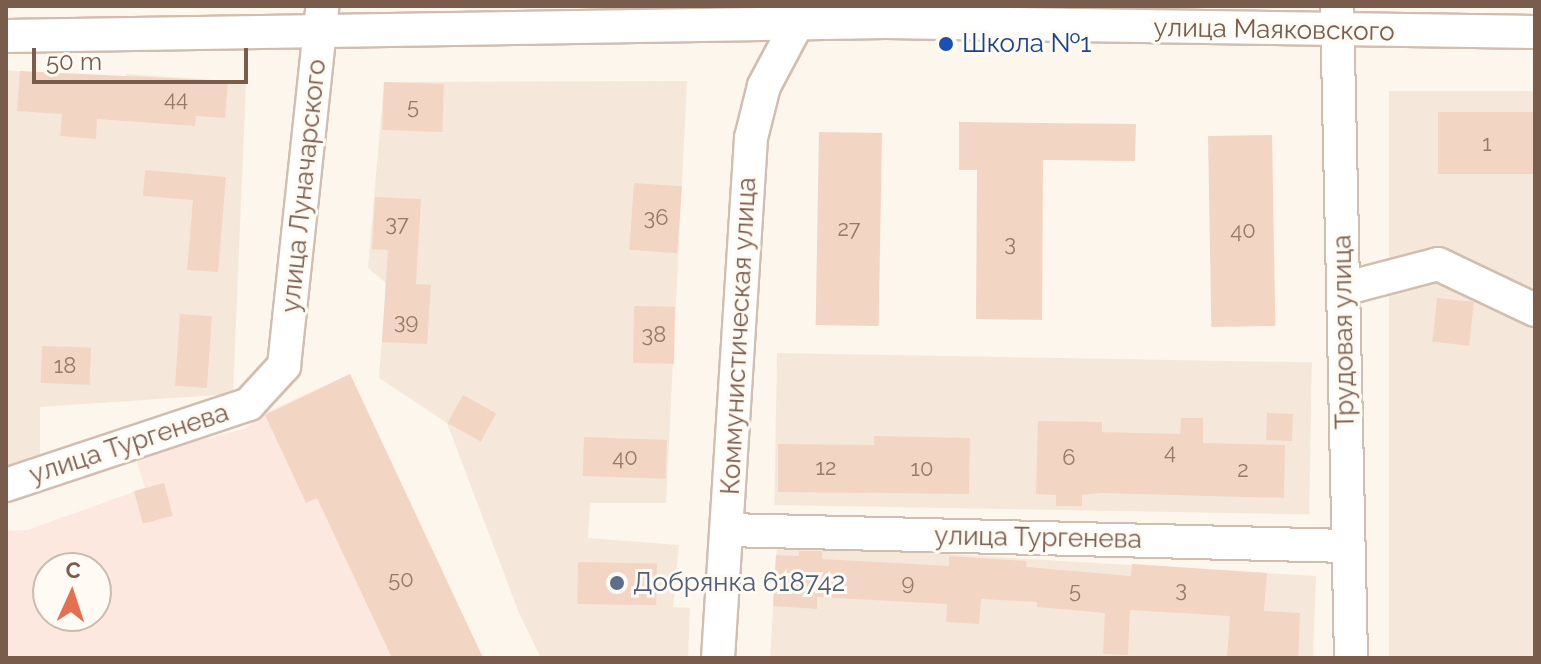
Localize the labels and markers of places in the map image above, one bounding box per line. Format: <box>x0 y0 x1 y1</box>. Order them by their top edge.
place label: Школа №1 <box>962 28 1091 60</box>
marker: Школа №1 <box>937 35 955 53</box>
place label: Добрянка 618742 <box>633 567 845 599</box>
marker: Добрянка 618742 <box>608 574 626 592</box>

